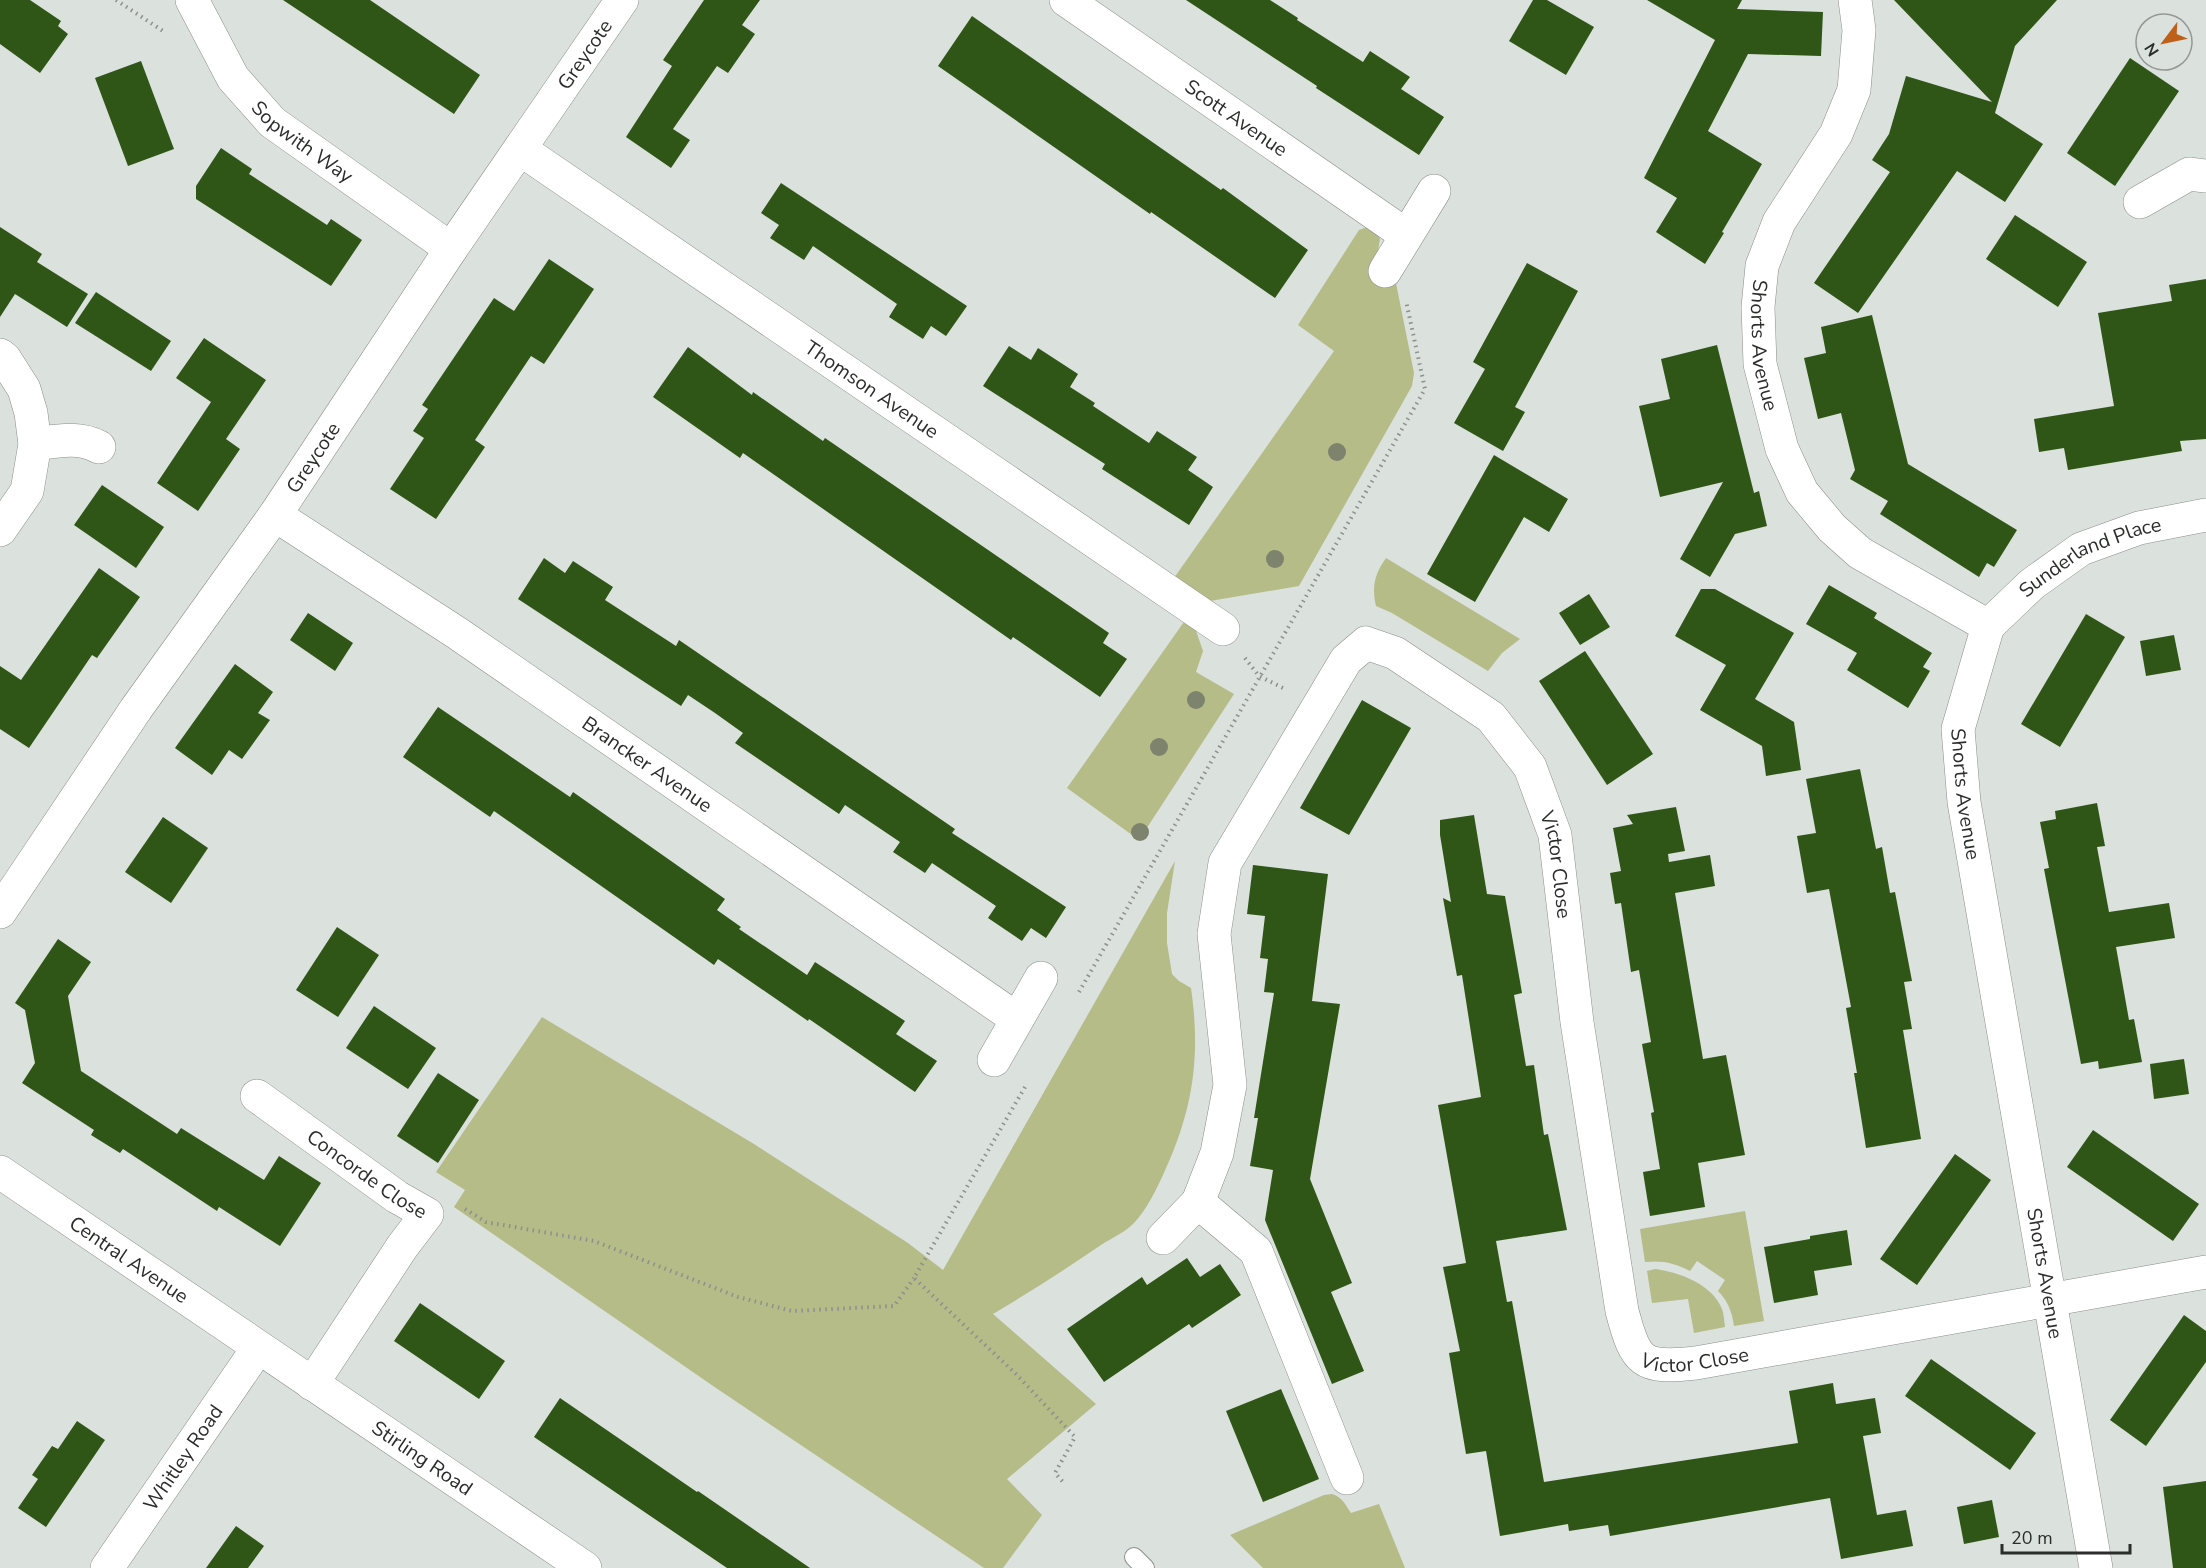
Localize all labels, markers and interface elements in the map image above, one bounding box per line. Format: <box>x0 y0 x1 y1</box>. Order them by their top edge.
north arrow <box>2134 12 2194 72</box>
street label: Greycote <box>551 14 619 95</box>
text: N <box>2140 39 2165 60</box>
street label: Scott Avenue <box>1179 73 1293 163</box>
street label: Sopwith Way <box>245 95 359 190</box>
street label: Shorts Avenue <box>1744 278 1785 414</box>
street label: Thomson Avenue <box>799 334 944 445</box>
street label: Greycote <box>280 417 347 498</box>
street label: Sunderland Place <box>2013 511 2164 604</box>
street label: Brancker Avenue <box>576 710 717 819</box>
street label: Shorts Avenue <box>1944 727 1987 862</box>
street label: Victor Close <box>1533 806 1578 920</box>
street label: Concorde Close <box>301 1123 432 1225</box>
street label: Shorts Avenue <box>2020 1206 2069 1341</box>
street label: Central Avenue <box>64 1210 194 1310</box>
street label: Victor Close <box>1635 1341 1751 1379</box>
street label: Whitley Road <box>137 1399 229 1516</box>
street label: Stirling Road <box>366 1414 478 1502</box>
scale bar <box>2002 1517 2130 1555</box>
text: 20 m <box>2011 1526 2053 1550</box>

